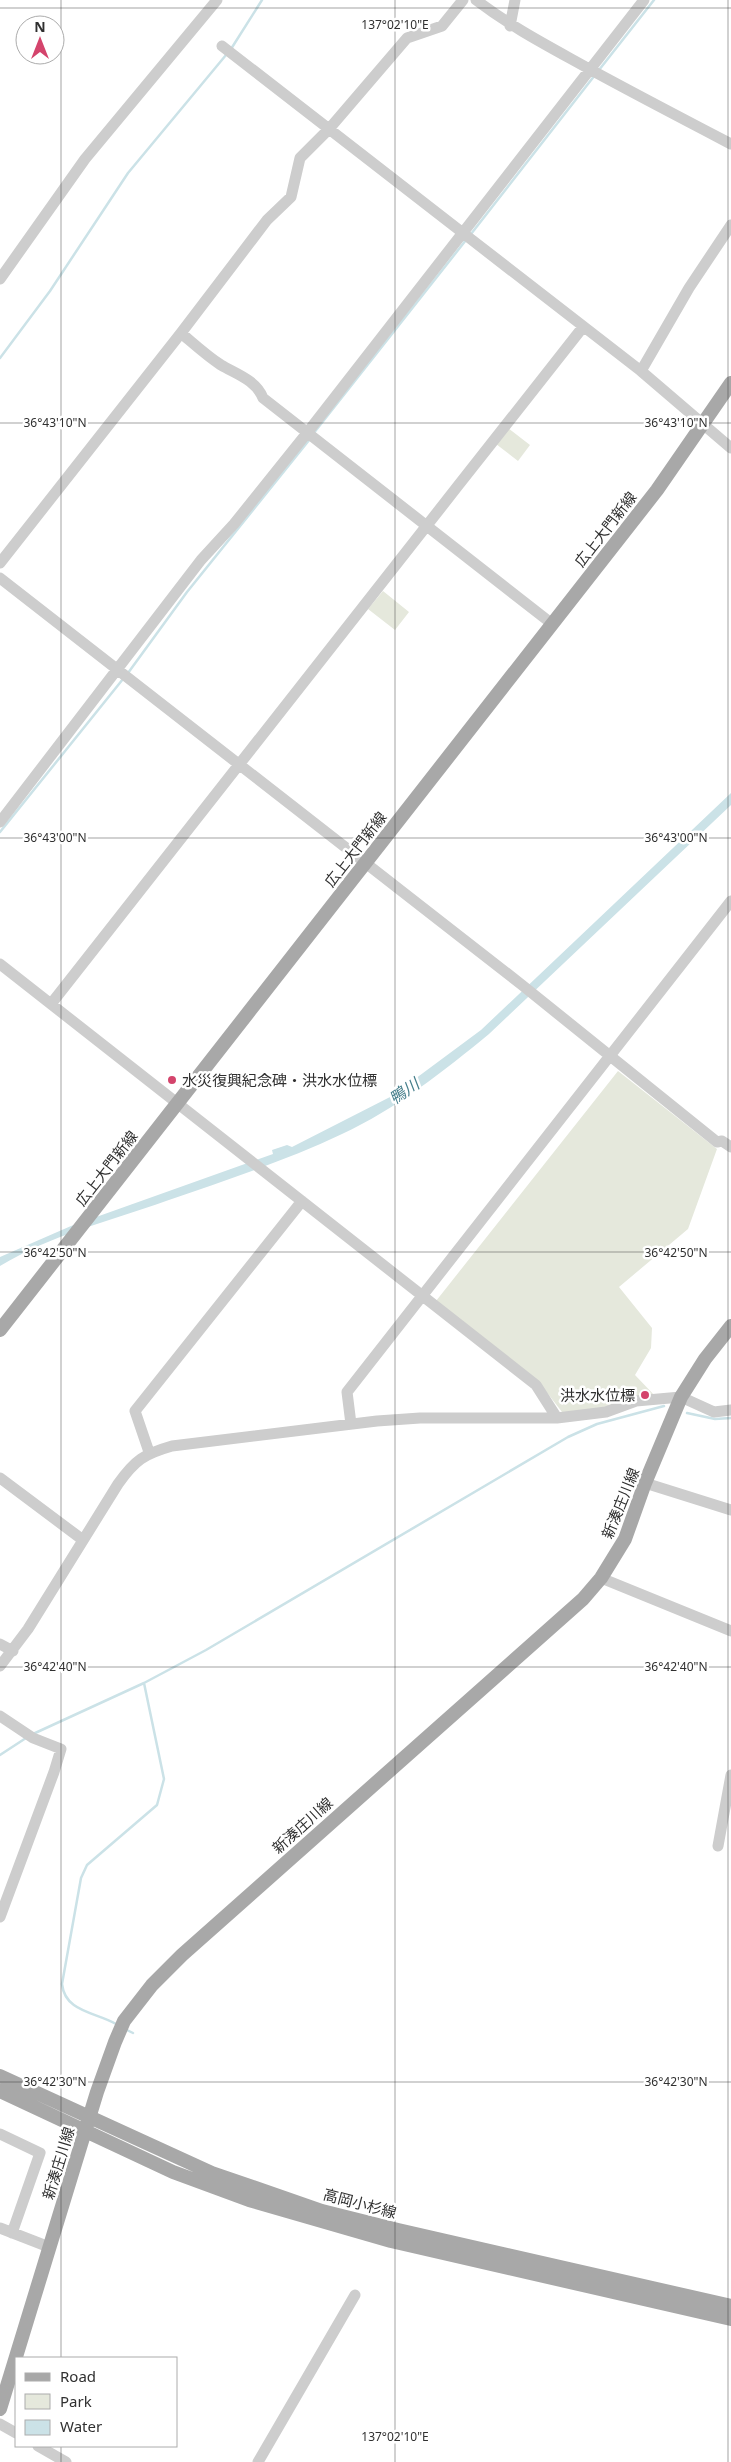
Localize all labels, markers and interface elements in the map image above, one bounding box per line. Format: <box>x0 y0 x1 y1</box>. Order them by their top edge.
north arrow <box>15 15 65 65</box>
text: 137°02'10"E <box>361 16 429 33</box>
text: N <box>34 17 46 36</box>
text: 36°43'10"N <box>23 414 87 431</box>
text: 36°43'10"N <box>644 414 708 431</box>
street label: 広上大門新線 <box>569 487 641 571</box>
street label: 広上大門新線 <box>319 807 391 891</box>
text: 36°43'00"N <box>23 829 87 846</box>
text: 36°43'00"N <box>644 829 708 846</box>
place label: 水災復興紀念碑・洪水水位標 <box>182 1070 377 1090</box>
water label: 鴨川 <box>385 1072 425 1109</box>
marker: 水災復興紀念碑・洪水水位標 <box>166 1074 178 1086</box>
street label: 広上大門新線 <box>70 1126 142 1210</box>
text: 36°42'50"N <box>23 1244 87 1261</box>
text: 36°42'50"N <box>644 1244 708 1261</box>
place label: 洪水水位標 <box>560 1385 635 1405</box>
marker: 洪水水位標 <box>639 1389 651 1401</box>
street label: 新湊庄川線 <box>597 1464 643 1542</box>
text: 36°42'40"N <box>23 1658 87 1675</box>
text: 36°42'40"N <box>644 1658 708 1675</box>
street label: 新湊庄川線 <box>267 1792 337 1858</box>
text: 36°42'30"N <box>23 2073 87 2090</box>
text: 36°42'30"N <box>644 2073 708 2090</box>
street label: 新湊庄川線 <box>37 2124 79 2202</box>
street label: 高岡小杉線 <box>321 2184 399 2222</box>
legend <box>15 2357 178 2447</box>
text: Road <box>60 2366 96 2386</box>
text: Park <box>60 2391 92 2411</box>
text: Water <box>60 2416 102 2436</box>
text: 137°02'10"E <box>361 2428 429 2445</box>

